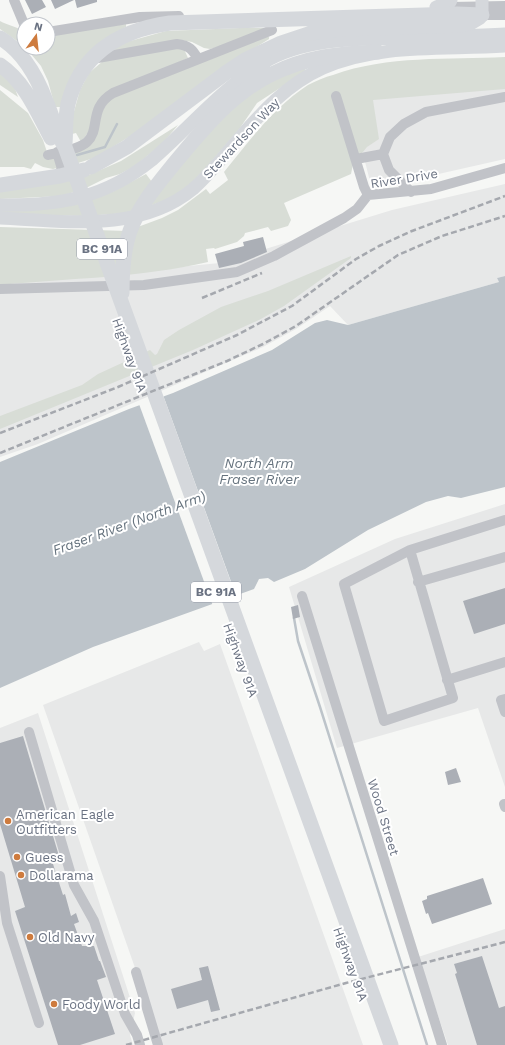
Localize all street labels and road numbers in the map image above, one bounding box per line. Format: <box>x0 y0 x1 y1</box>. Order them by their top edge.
street label: Stewardson Way <box>200 95 283 182</box>
street label: River Drive <box>369 166 439 191</box>
road number: BC 91A <box>77 239 127 259</box>
street label: Highway 91A <box>109 316 150 395</box>
road number: BC 91A <box>191 582 241 602</box>
street label: Highway 91A <box>220 621 261 700</box>
street label: Wood Street <box>365 777 402 858</box>
street label: Highway 91A <box>330 925 371 1004</box>

